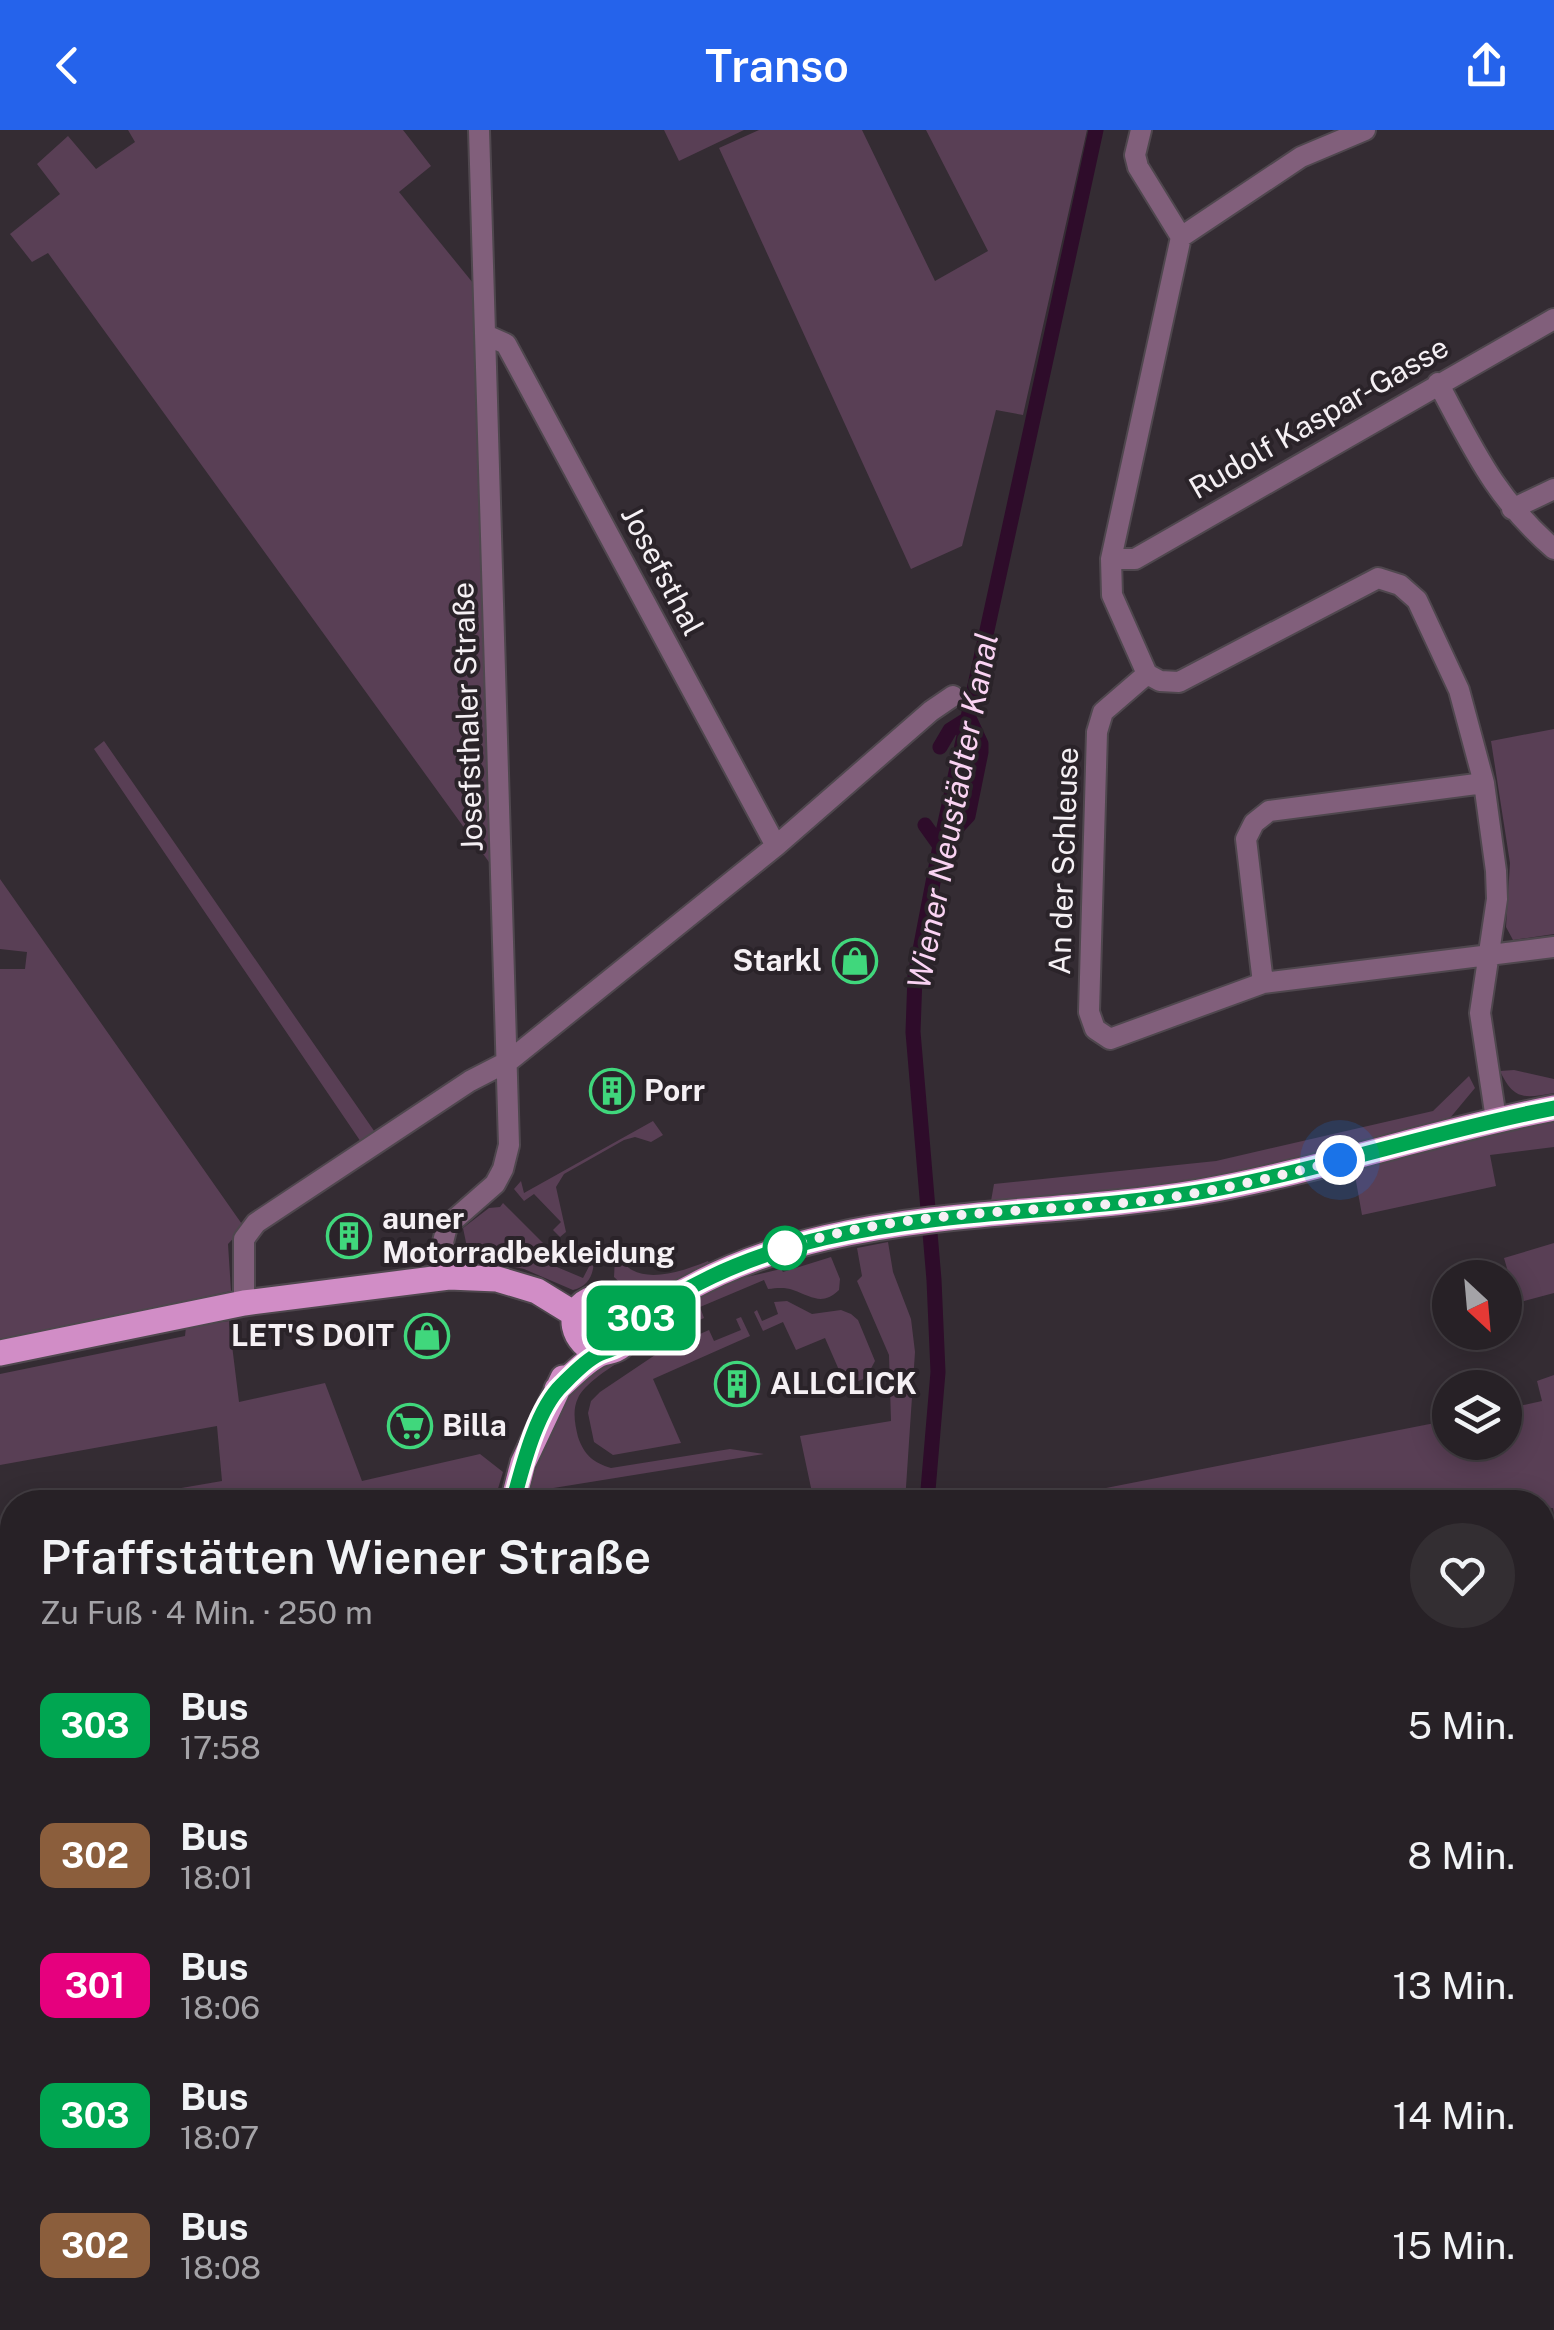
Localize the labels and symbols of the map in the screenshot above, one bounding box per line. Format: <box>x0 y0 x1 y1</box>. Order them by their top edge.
street label: Rudolf Kaspar-Gasse <box>1183 328 1454 506</box>
street label: Josefsthal <box>614 500 712 641</box>
street label: Josefsthaler Straße <box>444 581 490 853</box>
water label: Wiener Neustädter Kanal <box>900 630 1005 992</box>
street label: An der Schleuse <box>1041 747 1085 975</box>
shop icon: Starkl <box>832 938 878 984</box>
place label: Starkl <box>733 942 822 978</box>
building icon: Porr <box>589 1068 635 1114</box>
place label: Porr <box>644 1072 705 1108</box>
your location <box>1315 1135 1365 1185</box>
place label: auner Motorradbekleidung <box>382 1200 675 1270</box>
building icon: auner Motorradbekleidung <box>326 1213 372 1259</box>
unlabelled marker <box>764 1227 806 1269</box>
north arrow <box>1432 1260 1522 1350</box>
line badge: 303 <box>584 1286 698 1350</box>
shop icon: LET'S DOIT <box>404 1313 450 1359</box>
place label: LET'S DOIT <box>231 1317 394 1353</box>
building icon: ALLCLICK <box>714 1361 760 1407</box>
place label: ALLCLICK <box>770 1365 917 1401</box>
supermarket icon: Billa <box>387 1403 433 1449</box>
place label: Billa <box>442 1407 507 1443</box>

